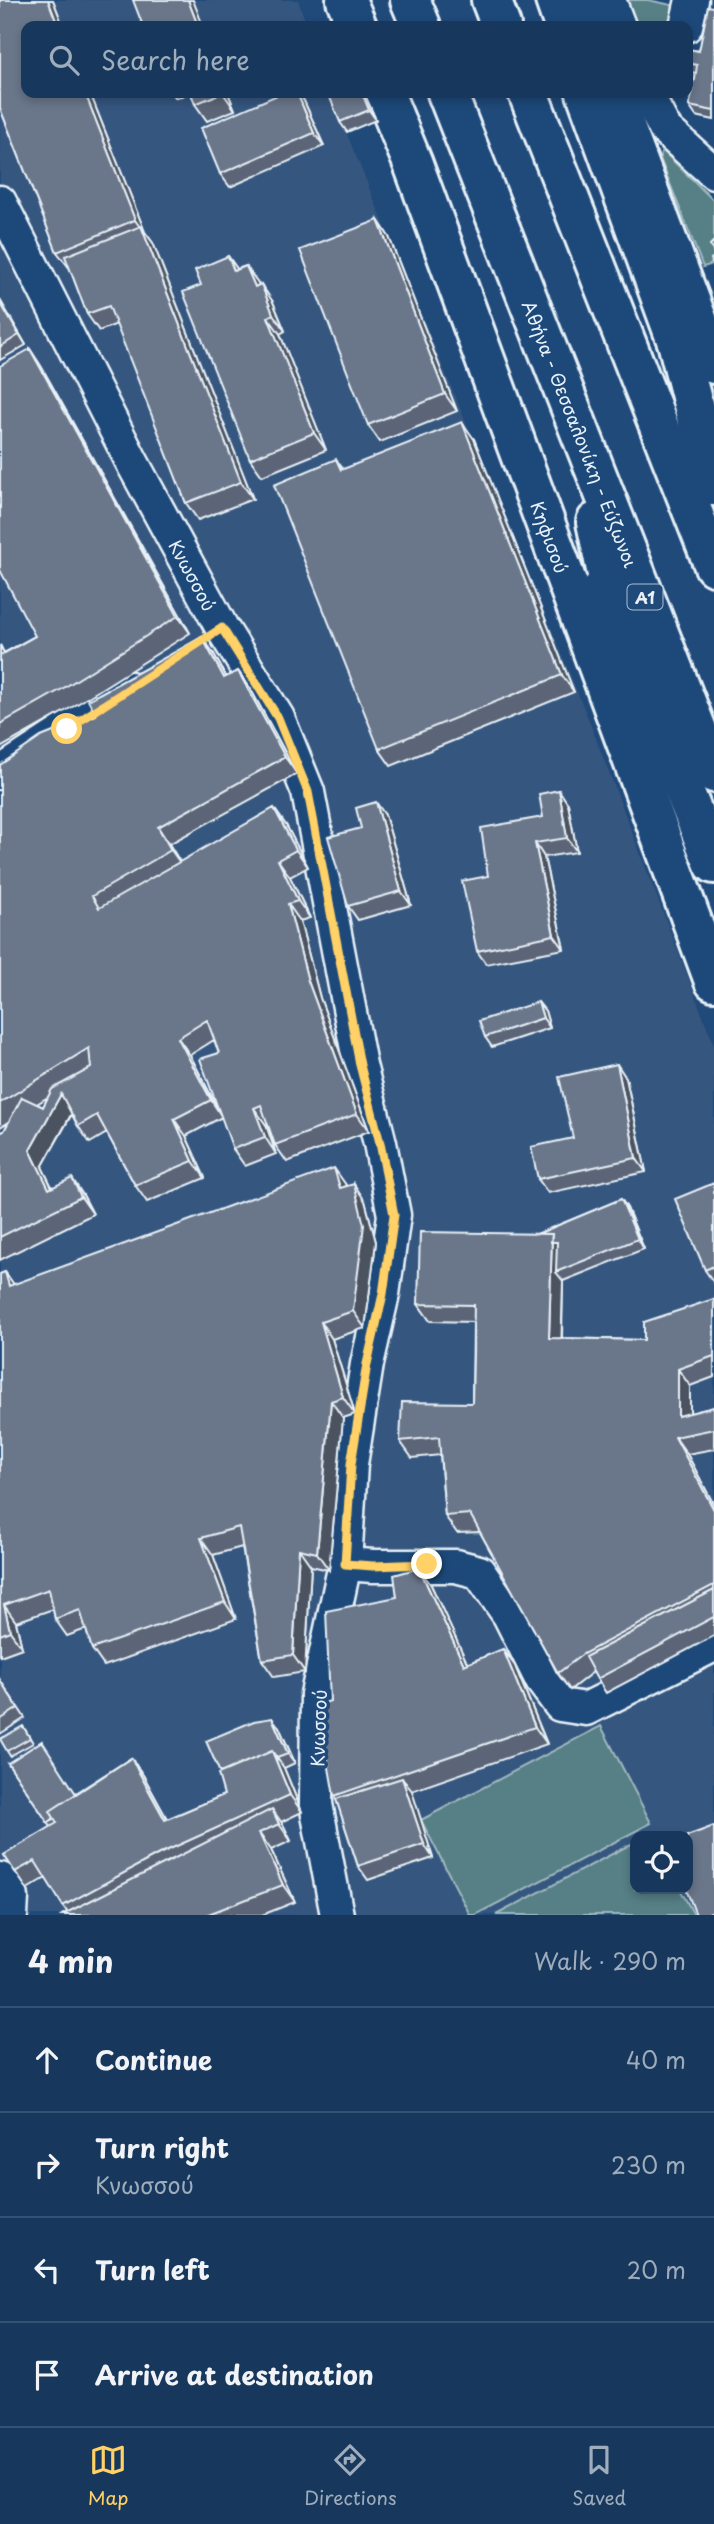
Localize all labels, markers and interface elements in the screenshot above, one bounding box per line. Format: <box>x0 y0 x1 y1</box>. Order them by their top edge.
search box <box>21 21 693 98</box>
text: Search here <box>101 40 250 79</box>
icon: search <box>45 41 83 79</box>
street label: Αθήνα - Θεσσαλονίκη - Εύζωνοι <box>516 296 645 571</box>
street label: Κηφισού <box>525 497 576 577</box>
street label: Κνωσσού <box>163 534 224 615</box>
road number: Α1 <box>628 584 662 610</box>
route start <box>51 713 82 744</box>
route end <box>411 1548 442 1579</box>
street label: Κνωσσού <box>303 1689 333 1767</box>
map controls <box>630 1831 693 1894</box>
button: locate <box>630 1831 693 1894</box>
text: 4 min <box>28 1938 114 1983</box>
text: Walk · 290 m <box>534 1943 686 1978</box>
text: Continue <box>95 2040 212 2079</box>
icon: ahead <box>28 2041 66 2079</box>
text: 40 m <box>626 2042 686 2077</box>
text: Turn right <box>95 2128 229 2167</box>
icon: right <box>28 2146 66 2184</box>
text: 230 m <box>611 2147 686 2182</box>
text: Κνωσσού <box>95 2167 194 2202</box>
text: Turn left <box>95 2250 210 2289</box>
icon: left <box>28 2251 66 2289</box>
text: 20 m <box>627 2252 686 2287</box>
text: Arrive at destination <box>95 2355 374 2394</box>
icon: arrive <box>28 2356 66 2394</box>
tab: Map <box>88 2441 128 2511</box>
tab: Directions <box>304 2441 397 2511</box>
tab: Saved <box>572 2441 626 2511</box>

